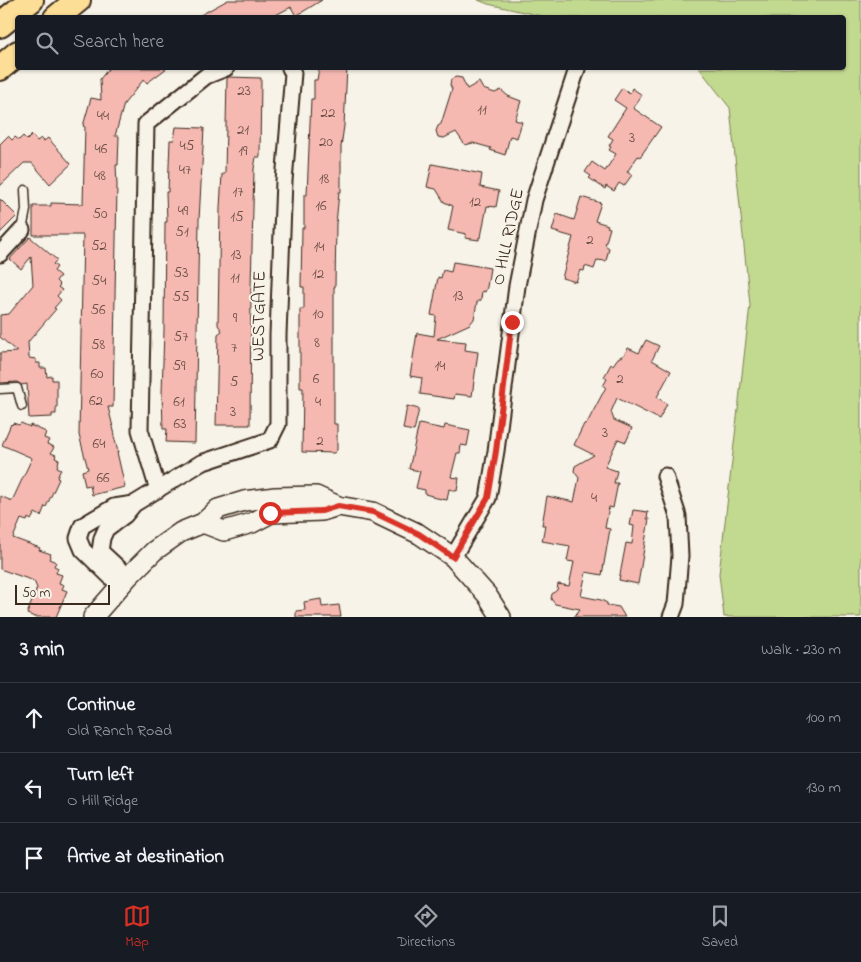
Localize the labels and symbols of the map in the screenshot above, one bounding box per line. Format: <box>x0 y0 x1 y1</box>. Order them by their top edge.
house number: 23 <box>237 80 251 102</box>
house number: 11 <box>477 99 487 121</box>
house number: 22 <box>321 102 336 124</box>
house number: 44 <box>97 105 109 127</box>
house number: 21 <box>237 119 249 141</box>
house number: 3 <box>629 127 635 149</box>
house number: 20 <box>319 131 333 153</box>
house number: 45 <box>180 135 195 157</box>
house number: 46 <box>95 138 108 160</box>
house number: 19 <box>238 140 248 162</box>
house number: 47 <box>179 159 191 181</box>
house number: 48 <box>94 165 106 187</box>
house number: 18 <box>319 168 330 190</box>
house number: 17 <box>233 181 243 203</box>
street label: O HILL RIDGE <box>486 186 532 288</box>
house number: 12 <box>469 191 482 213</box>
house number: 16 <box>315 195 327 217</box>
house number: 49 <box>178 200 189 222</box>
house number: 50 <box>92 203 108 225</box>
house number: 15 <box>230 206 244 228</box>
house number: 51 <box>175 221 189 243</box>
house number: 2 <box>586 229 594 251</box>
house number: 52 <box>91 235 108 257</box>
house number: 14 <box>314 236 324 258</box>
house number: 13 <box>231 244 241 266</box>
house number: 53 <box>174 262 188 284</box>
house number: 12 <box>312 263 325 285</box>
house number: 11 <box>230 267 240 289</box>
house number: 54 <box>92 270 106 292</box>
street label: WESTGATE <box>246 271 274 361</box>
house number: 13 <box>453 285 463 307</box>
house number: 55 <box>172 286 190 308</box>
house number: 56 <box>90 299 106 321</box>
house number: 10 <box>312 303 324 325</box>
house number: 9 <box>233 307 238 329</box>
route end <box>501 311 524 334</box>
house number: 57 <box>174 326 188 348</box>
house number: 8 <box>314 332 320 354</box>
house number: 58 <box>91 334 105 356</box>
house number: 7 <box>231 337 237 359</box>
house number: 59 <box>172 355 186 377</box>
house number: 14 <box>435 355 445 377</box>
house number: 60 <box>90 363 104 385</box>
house number: 6 <box>313 368 320 390</box>
house number: 2 <box>616 368 624 390</box>
house number: 5 <box>230 371 239 393</box>
house number: 62 <box>89 390 104 412</box>
house number: 61 <box>173 391 185 413</box>
house number: 4 <box>315 391 321 413</box>
house number: 3 <box>230 401 236 423</box>
house number: 63 <box>174 413 186 435</box>
house number: 3 <box>602 422 608 444</box>
house number: 2 <box>316 430 324 452</box>
house number: 64 <box>93 433 105 455</box>
house number: 66 <box>96 467 110 489</box>
house number: 4 <box>591 487 597 509</box>
route start <box>259 502 282 525</box>
scale bar <box>15 582 110 605</box>

